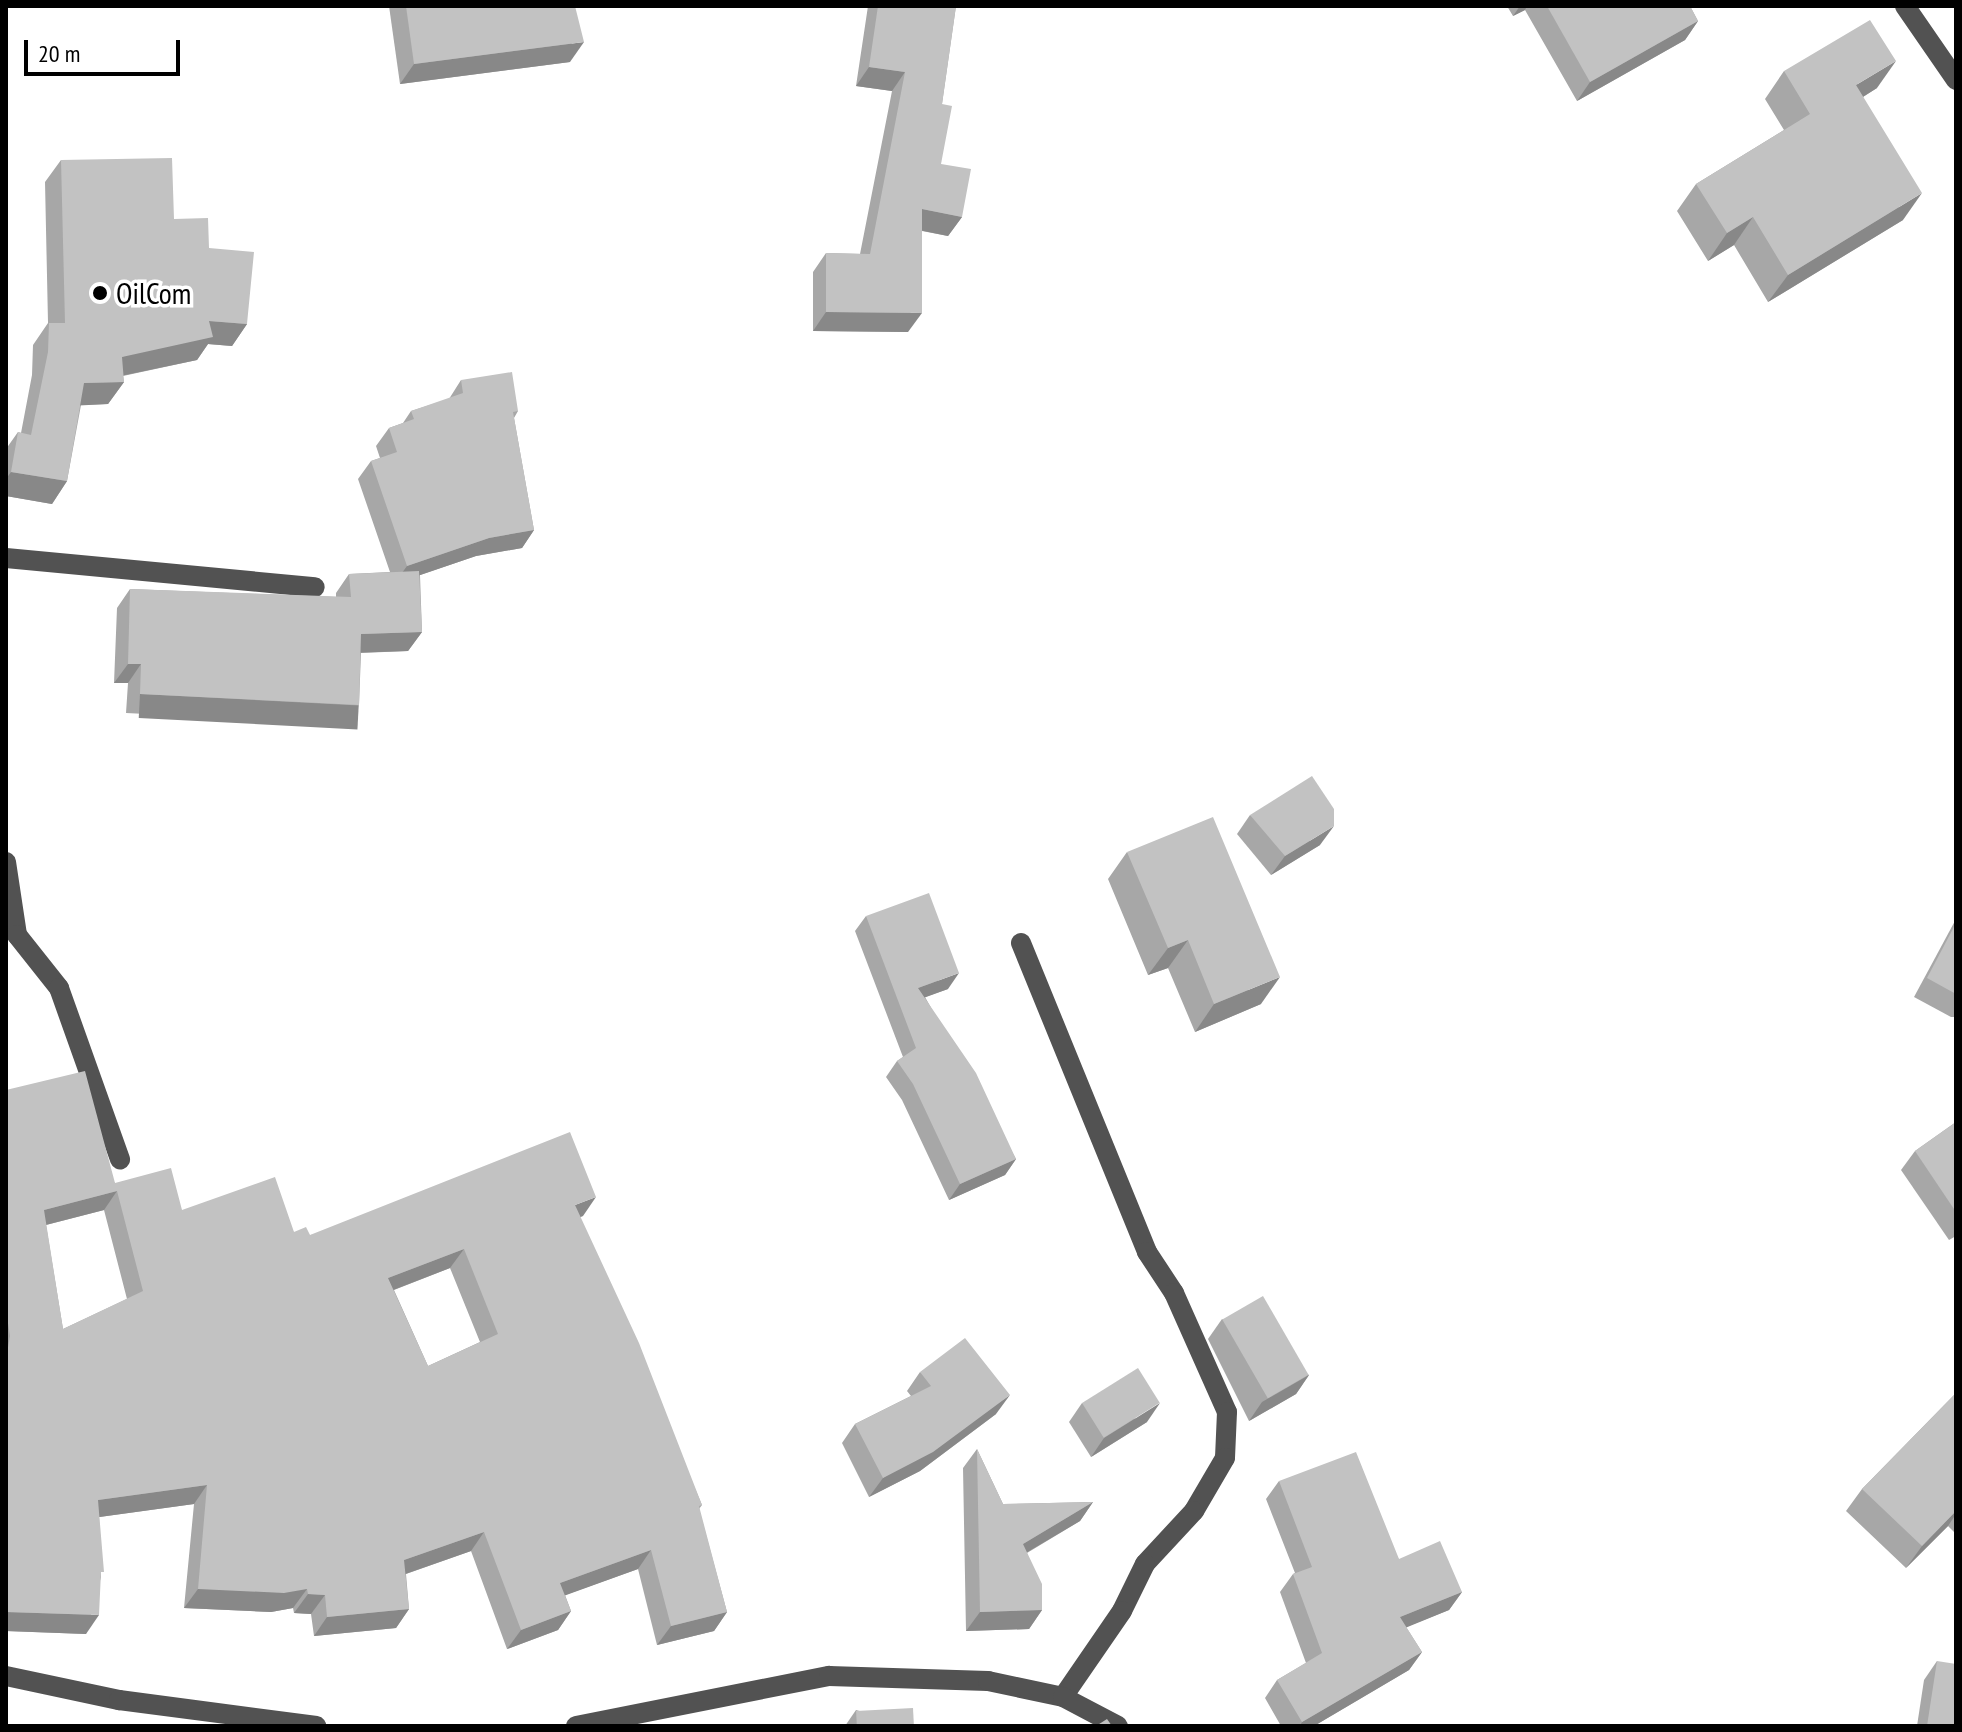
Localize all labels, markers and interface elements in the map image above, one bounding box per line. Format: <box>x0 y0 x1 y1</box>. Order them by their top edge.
scale bar <box>28 24 184 74</box>
text: 20 m <box>38 38 80 69</box>
place label: OilCom <box>116 275 191 311</box>
marker: OilCom <box>91 284 109 302</box>

